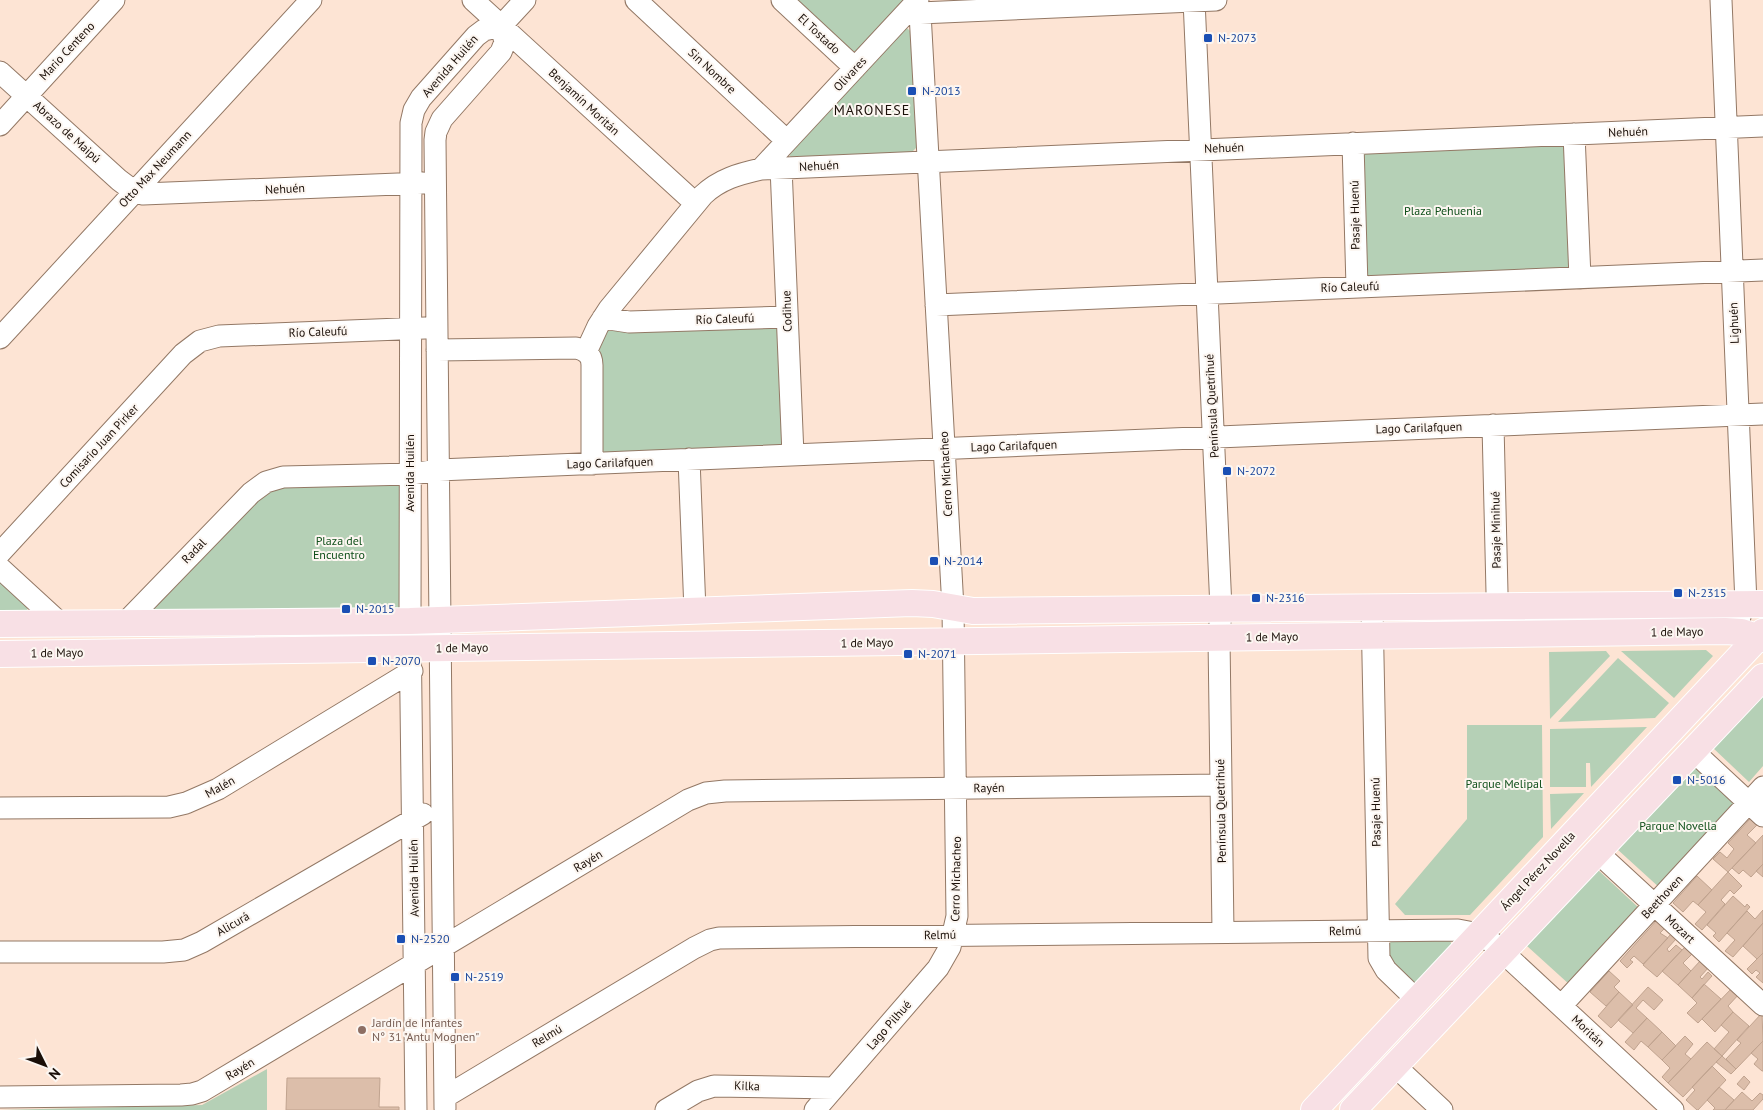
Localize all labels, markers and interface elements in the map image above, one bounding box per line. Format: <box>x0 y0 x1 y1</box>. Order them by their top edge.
street label: El Tostado <box>795 10 844 57</box>
street label: Mario Centeno <box>36 18 98 83</box>
place label: N-2073 <box>1218 30 1257 45</box>
street label: Avenida Huilén <box>418 31 481 100</box>
marker: N-2073 <box>1202 32 1214 44</box>
street label: Sin Nombre <box>685 45 739 97</box>
street label: Olivares <box>830 53 869 94</box>
street label: Benjamín Moritán <box>546 65 623 138</box>
place label: N-2013 <box>922 83 961 98</box>
marker: N-2013 <box>906 85 918 97</box>
street label: Abrazo de Maipú <box>30 97 104 166</box>
district label: MARONESE <box>834 101 910 119</box>
street label: Nehuén <box>1608 123 1648 140</box>
street label: Otto Max Neumann <box>115 127 194 210</box>
street label: Nehuén <box>1204 139 1244 156</box>
street label: Nehuén <box>799 157 839 174</box>
street label: Nehuén <box>265 180 305 197</box>
street label: Pasaje Huenú <box>1346 180 1363 250</box>
park label: Plaza Pehuenia <box>1404 203 1482 218</box>
street label: Río Caleufú <box>1320 278 1380 295</box>
street label: Codihue <box>778 290 795 332</box>
street label: Lighuén <box>1725 302 1742 344</box>
street label: Río Caleufú <box>695 310 755 327</box>
street label: Río Caleufú <box>288 323 348 340</box>
street label: Península Quetrihué <box>1201 354 1222 458</box>
street label: Comisario Juan Pirker <box>56 401 141 491</box>
street label: Lago Carilafquen <box>1375 418 1463 437</box>
street label: Cerro Michacheo <box>936 431 955 517</box>
street label: Avenida Huilén <box>402 434 417 512</box>
street label: Lago Carilafquen <box>970 436 1058 455</box>
street label: Lago Carilafquen <box>566 453 654 472</box>
place label: N-2072 <box>1237 463 1276 478</box>
marker: N-2072 <box>1221 465 1233 477</box>
street label: Pasaje Minihué <box>1487 491 1504 569</box>
park label: Plaza del Encuentro <box>313 533 365 562</box>
street label: Radal <box>178 535 209 566</box>
place label: N-2014 <box>944 553 983 568</box>
marker: N-2014 <box>928 555 940 567</box>
place label: N-2315 <box>1688 585 1727 600</box>
marker: N-2315 <box>1672 587 1684 599</box>
place label: N-2316 <box>1266 590 1305 605</box>
marker: N-2316 <box>1250 592 1262 604</box>
place label: N-2015 <box>356 601 395 616</box>
marker: N-2015 <box>340 603 352 615</box>
street label: 1 de Mayo <box>1650 624 1704 639</box>
street label: 1 de Mayo <box>1245 629 1299 644</box>
street label: 1 de Mayo <box>840 635 894 650</box>
street label: 1 de Mayo <box>435 640 489 655</box>
street label: 1 de Mayo <box>30 645 84 660</box>
place label: N-2071 <box>918 646 957 661</box>
marker: N-2071 <box>902 648 914 660</box>
place label: N-2070 <box>382 653 421 668</box>
marker: N-2070 <box>366 655 378 667</box>
street label: Península Quetrihué <box>1212 759 1229 863</box>
street label: Malén <box>202 772 237 801</box>
place label: N-5016 <box>1687 772 1726 787</box>
marker: N-5016 <box>1671 774 1683 786</box>
park label: Parque Melipal <box>1466 776 1543 791</box>
street label: Pasaje Huenú <box>1367 777 1384 847</box>
street label: Rayén <box>973 780 1005 795</box>
park label: Parque Novella <box>1639 818 1717 833</box>
street label: Ángel Pérez Novella <box>1497 828 1578 913</box>
street label: Cerro Michacheo <box>947 836 964 922</box>
street label: Avenida Huilén <box>405 839 422 917</box>
street label: Rayén <box>571 846 605 875</box>
street label: Beethoven <box>1638 872 1686 922</box>
street label: Alicurá <box>214 908 252 939</box>
street label: Mozart <box>1662 911 1698 946</box>
street label: Relmú <box>1329 923 1361 938</box>
street label: Relmú <box>924 927 956 942</box>
place label: N-2520 <box>411 931 450 946</box>
marker: N-2520 <box>395 933 407 945</box>
place label: N-2519 <box>465 969 504 984</box>
marker: N-2519 <box>449 971 461 983</box>
street label: Lago Pilhué <box>863 997 914 1052</box>
street label: Moritán <box>1569 1012 1608 1050</box>
place label: Jardín de Infantes N° 31 "Antu Mognen" <box>371 1015 479 1044</box>
street label: Relmú <box>529 1021 564 1050</box>
marker: Jardín de Infantes N° 31 "Antu Mognen" <box>356 1024 368 1036</box>
north arrow <box>20 1040 70 1090</box>
street label: Rayén <box>223 1054 257 1083</box>
text: N <box>45 1064 64 1083</box>
street label: Kilka <box>734 1078 760 1093</box>

